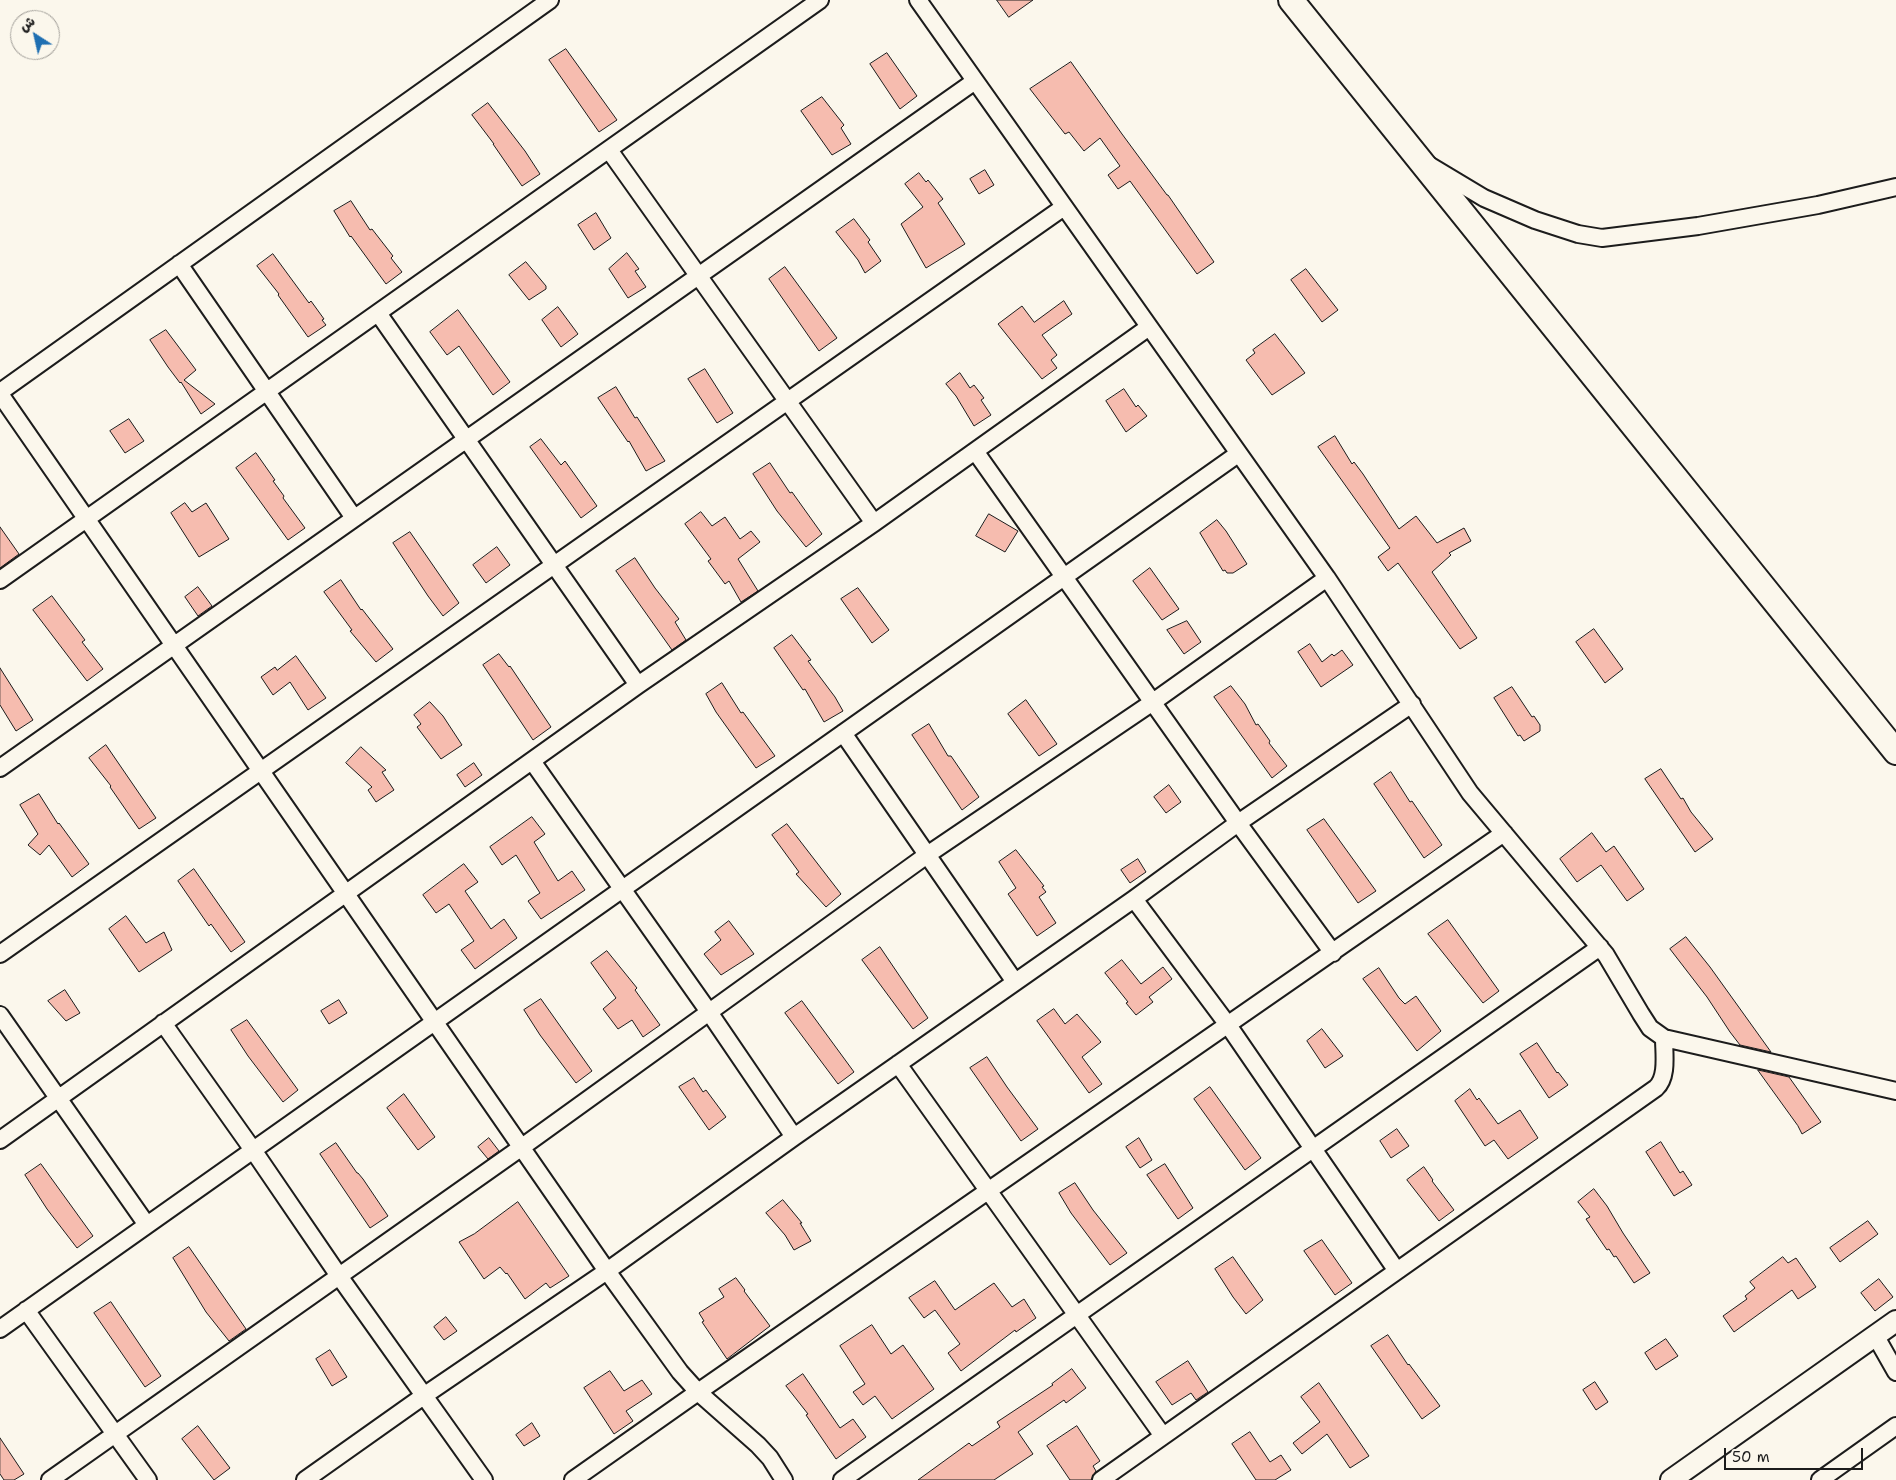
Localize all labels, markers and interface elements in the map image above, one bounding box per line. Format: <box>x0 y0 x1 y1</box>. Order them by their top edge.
north arrow <box>10 10 60 60</box>
text: ش <box>15 12 38 35</box>
scale bar <box>1726 1438 1865 1470</box>
text: 50 m <box>1732 1447 1770 1467</box>

